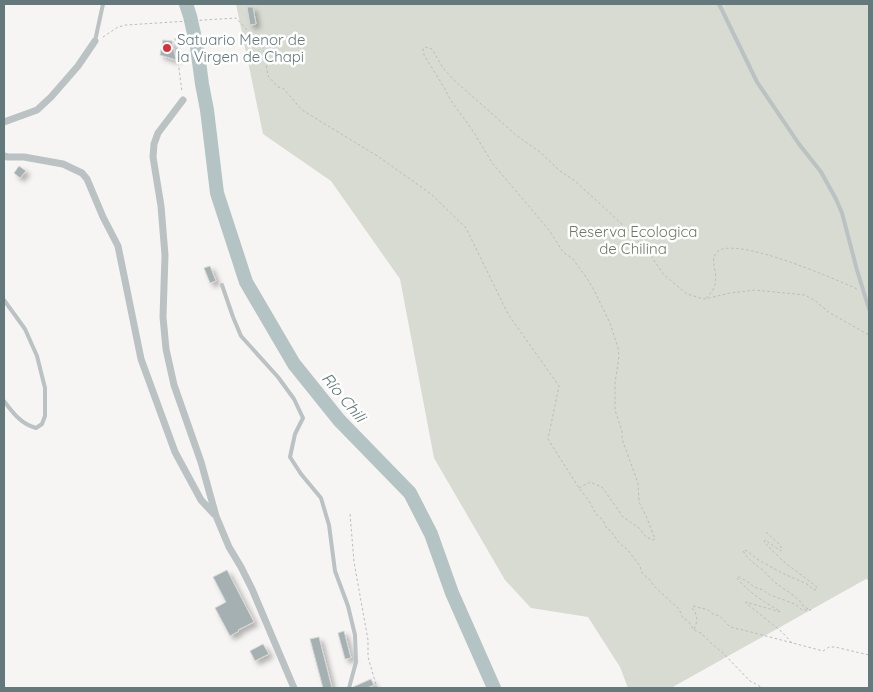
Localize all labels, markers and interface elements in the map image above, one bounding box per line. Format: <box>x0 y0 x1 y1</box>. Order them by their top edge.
place label: Satuario Menor de la Virgen de Chapi <box>177 30 305 66</box>
marker: Satuario Menor de la Virgen de Chapi <box>161 42 173 54</box>
park label: Reserva Ecologica de Chilina <box>569 222 697 258</box>
water label: Río Chili <box>318 368 371 427</box>

